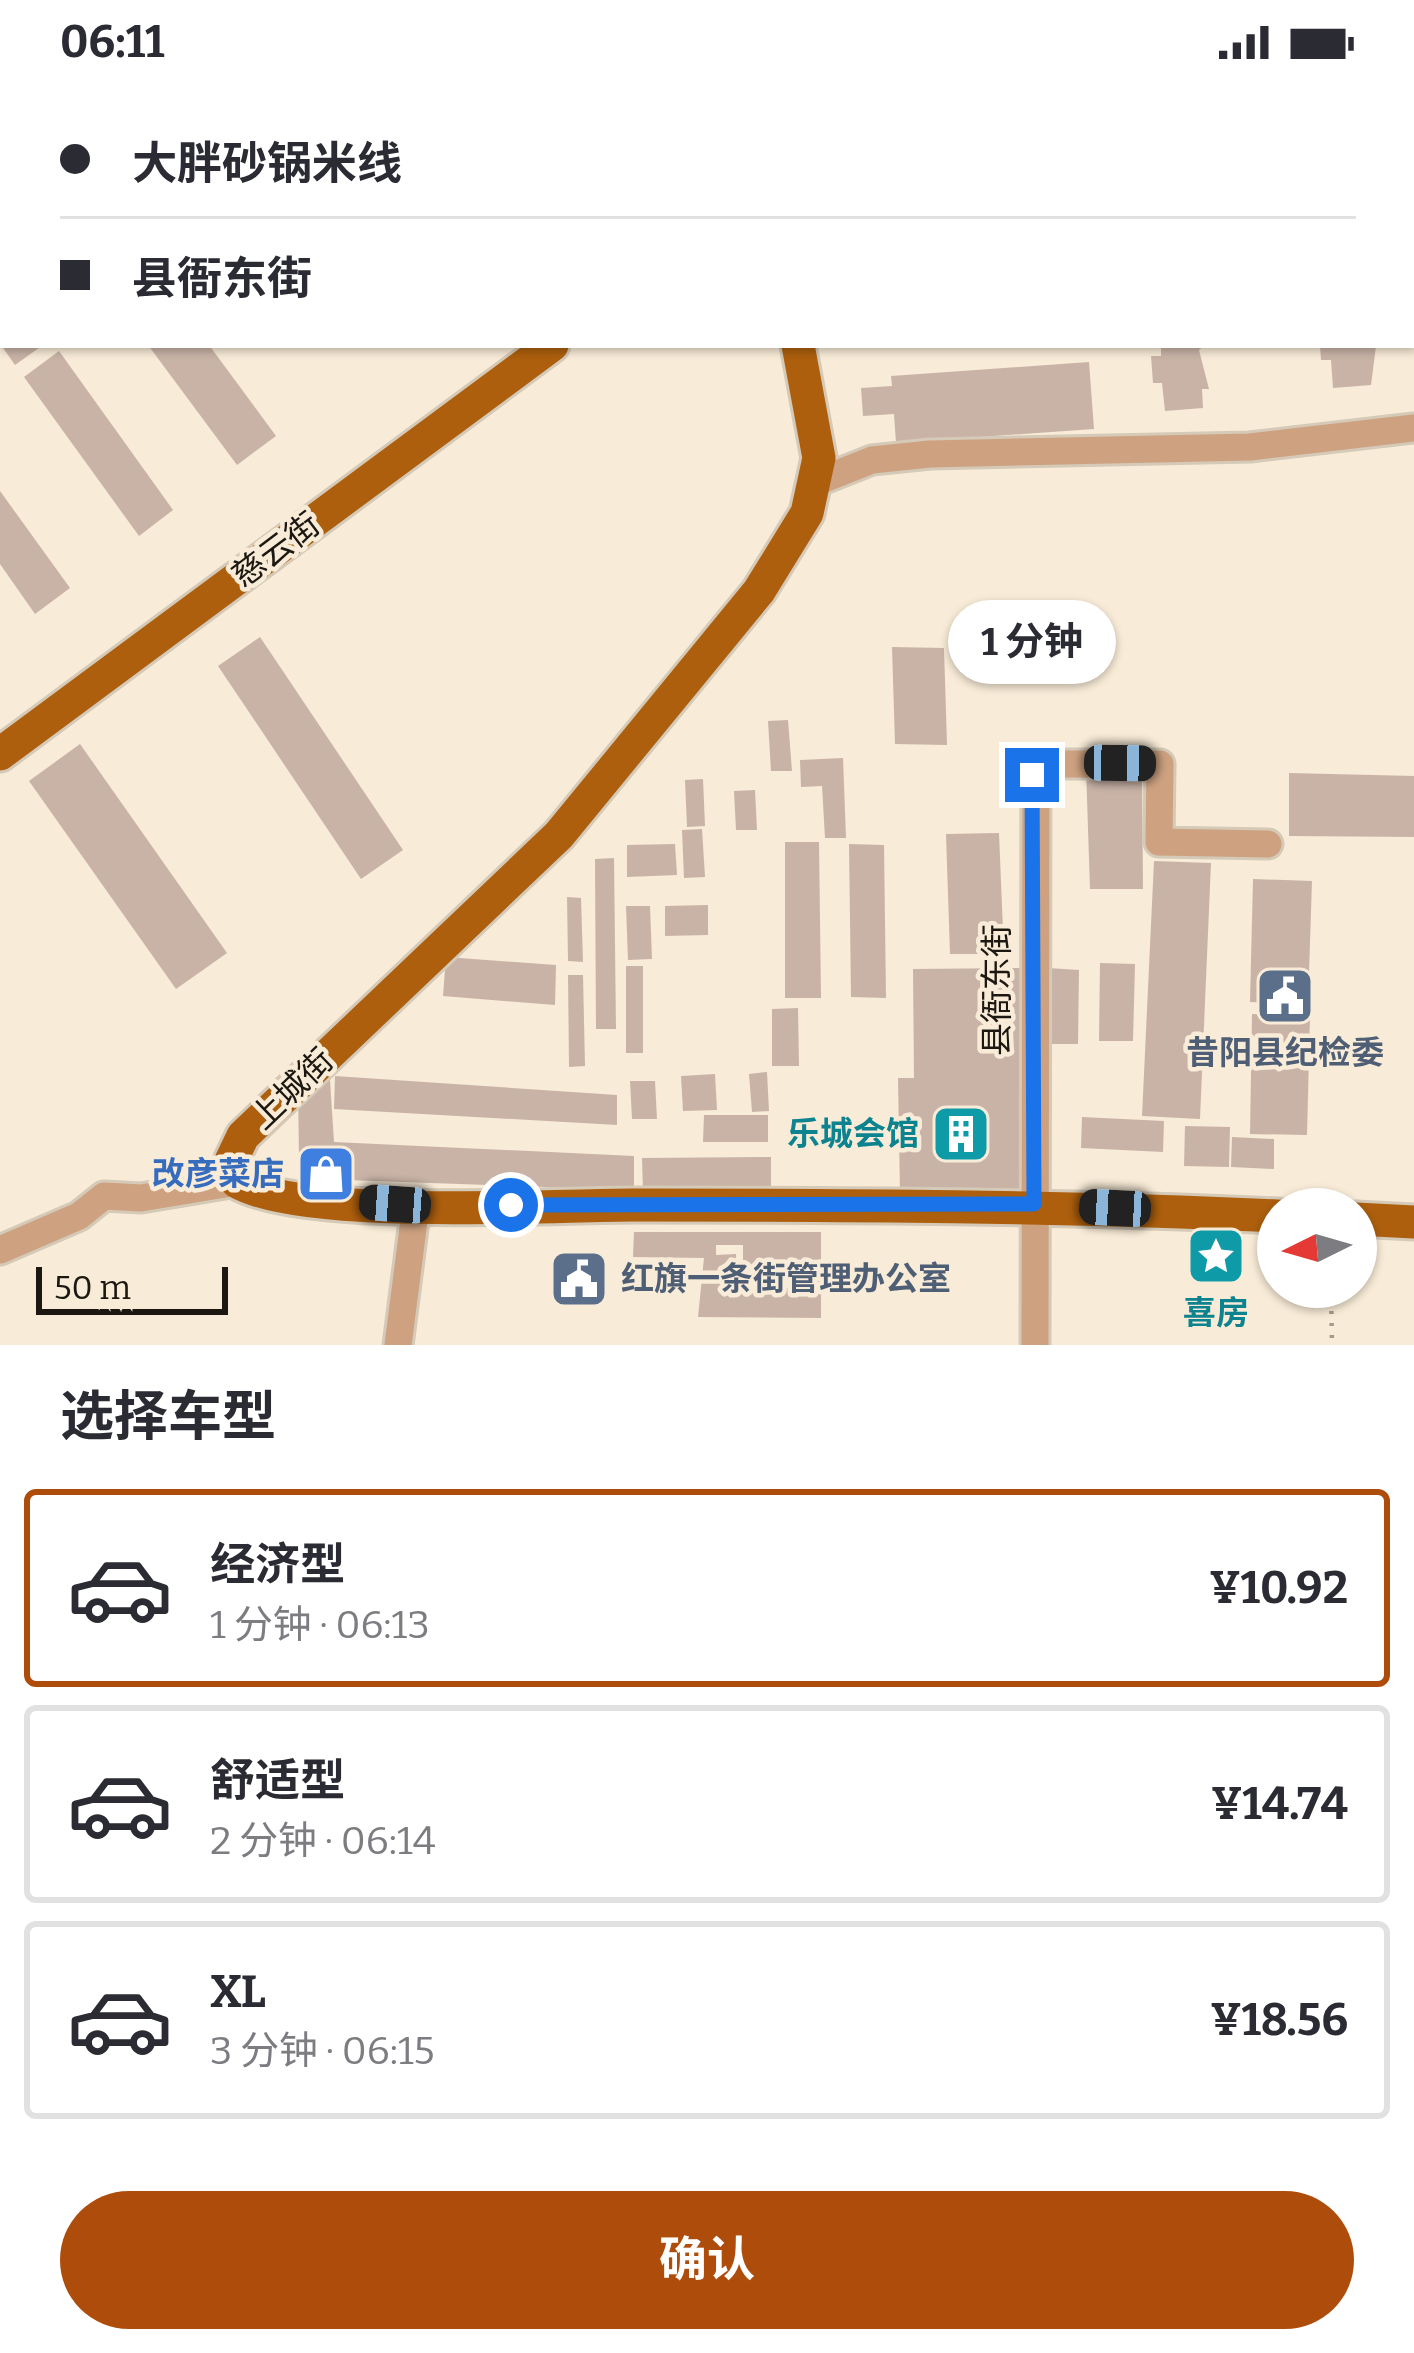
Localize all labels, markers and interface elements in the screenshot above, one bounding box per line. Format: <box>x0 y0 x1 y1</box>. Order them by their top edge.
text: 06:11 <box>60 15 165 69</box>
text: 大胖砂锅米线 <box>132 137 402 191</box>
text: 县衙东街 <box>132 252 312 306</box>
street label: 慈云街 <box>224 504 328 596</box>
callout: 1 分钟 <box>948 601 1116 685</box>
text: 1 分钟 <box>981 619 1083 665</box>
car <box>1084 744 1156 782</box>
route end <box>1005 748 1059 802</box>
street label: 县衙东街 <box>977 924 1017 1056</box>
public building icon: 昔阳县纪检委 <box>1254 965 1316 1027</box>
place label: 昔阳县纪检委 <box>1186 1033 1384 1073</box>
street label: 上城街 <box>242 1040 342 1138</box>
building icon: 乐城会馆 <box>930 1103 992 1165</box>
place label: 乐城会馆 <box>787 1114 919 1154</box>
shop icon: 改彦菜店 <box>295 1143 357 1205</box>
place label: 改彦菜店 <box>152 1154 284 1194</box>
route start <box>484 1178 538 1232</box>
car <box>358 1184 432 1224</box>
car <box>1078 1188 1152 1228</box>
north arrow <box>1257 1188 1377 1308</box>
map controls <box>1257 1188 1377 1308</box>
place icon: 喜房 <box>1185 1225 1247 1287</box>
public building icon: 红旗一条街管理办公室 <box>548 1248 610 1310</box>
place label: 红旗一条街管理办公室 <box>621 1259 951 1299</box>
scale bar <box>36 1261 228 1314</box>
text: 50 m <box>54 1268 131 1308</box>
place label: 喜房 <box>1183 1293 1249 1333</box>
text: 选择车型 <box>60 1385 276 1449</box>
icon: car <box>66 1534 174 1642</box>
text: 经济型 <box>210 1538 345 1592</box>
text: ¥10.92 <box>1209 1561 1348 1615</box>
text: 1 分钟 · 06:13 <box>210 1602 430 1648</box>
icon: car <box>66 1750 174 1858</box>
text: 舒适型 <box>210 1754 345 1808</box>
text: ¥14.74 <box>1211 1777 1348 1831</box>
text: 2 分钟 · 06:14 <box>210 1818 436 1864</box>
text: XL <box>210 1965 266 2019</box>
icon: car <box>66 1966 174 2074</box>
text: ¥18.56 <box>1210 1993 1348 2047</box>
text: 3 分钟 · 06:15 <box>210 2028 435 2074</box>
button: 确认 <box>60 2191 1354 2329</box>

